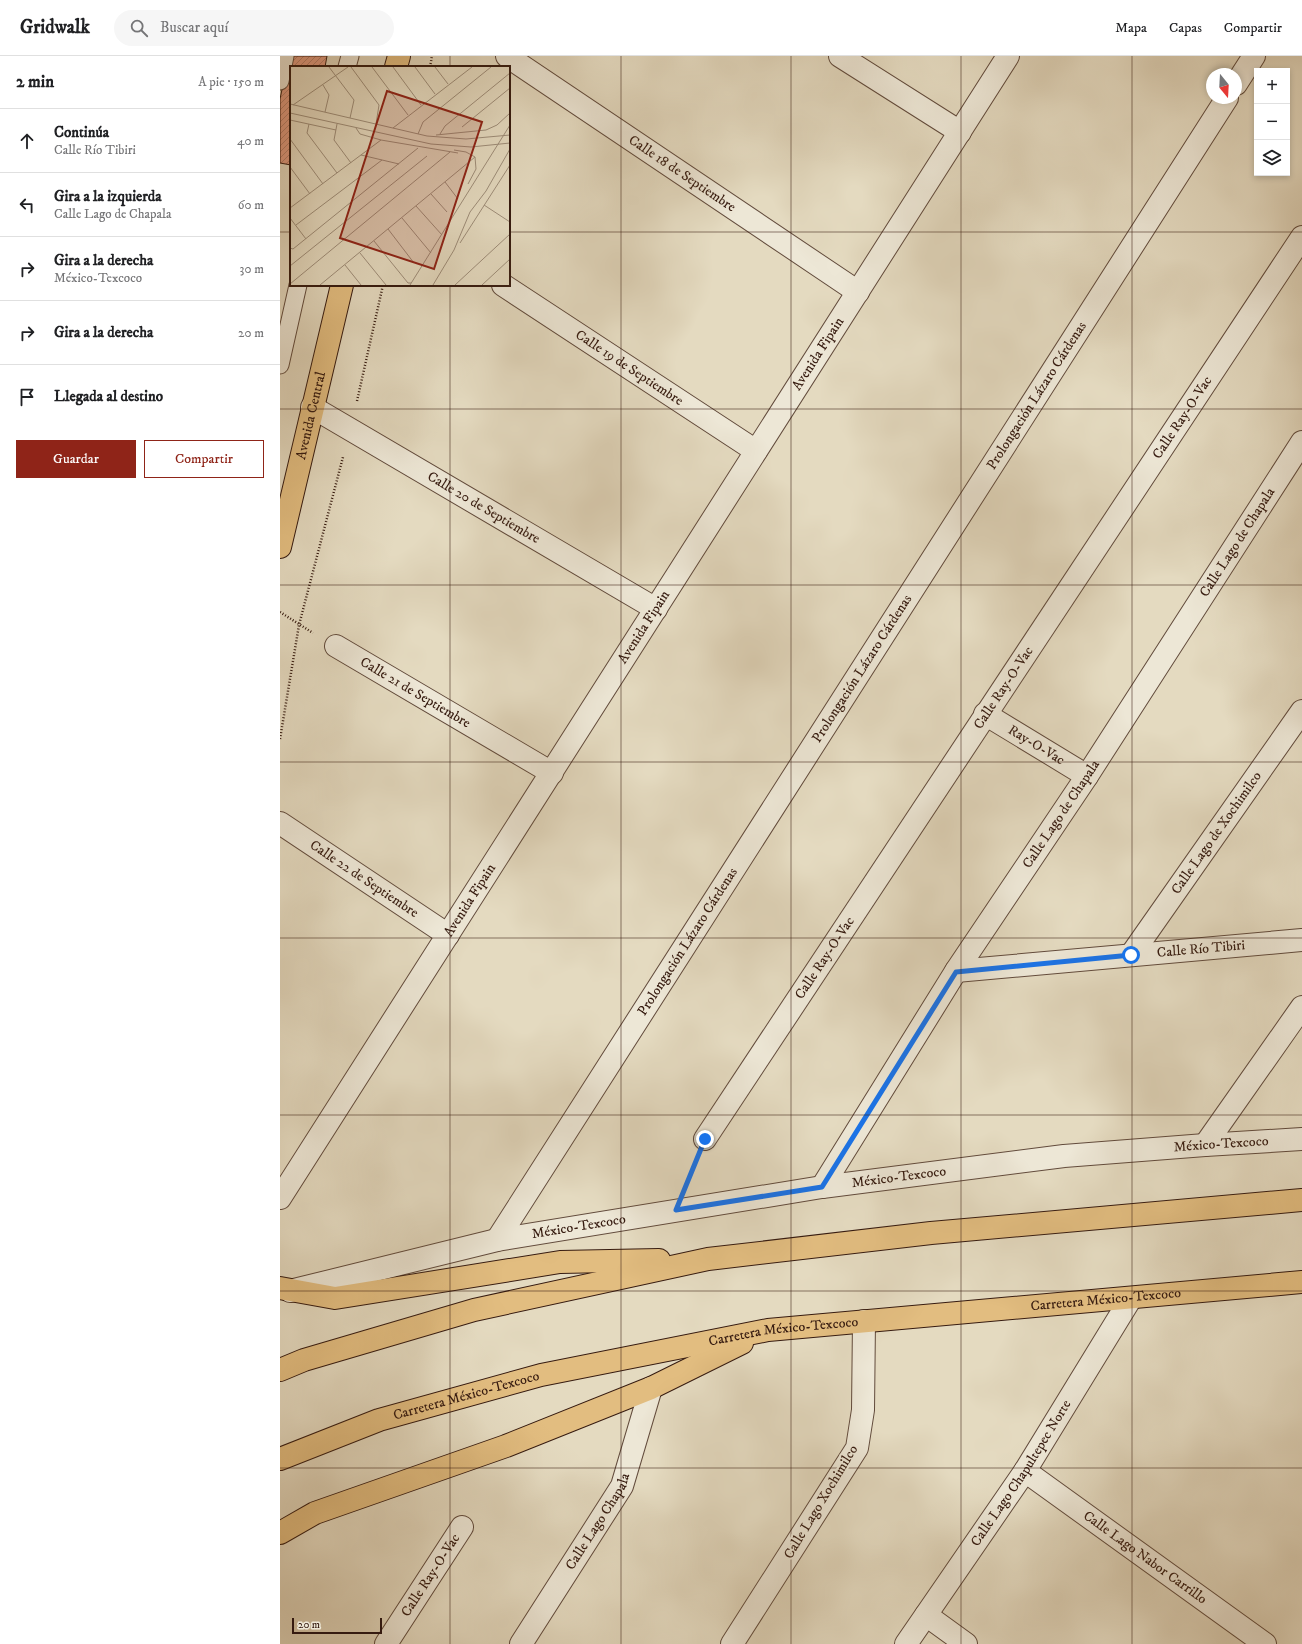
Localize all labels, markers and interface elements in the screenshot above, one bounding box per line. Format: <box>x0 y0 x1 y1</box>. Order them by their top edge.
search box <box>114 10 394 46</box>
text: Gridwalk <box>20 16 90 39</box>
icon: search <box>128 17 150 39</box>
text: Buscar aquí <box>160 18 228 37</box>
text: Mapa <box>1115 19 1147 37</box>
text: Capas <box>1169 19 1202 37</box>
text: Compartir <box>1224 19 1282 37</box>
inset map <box>290 66 510 286</box>
north arrow <box>1206 68 1242 104</box>
map controls <box>1254 68 1290 176</box>
button: + <box>1254 68 1290 104</box>
text: 2 min <box>16 71 54 93</box>
text: A pie · 150 m <box>198 74 264 90</box>
button: − <box>1254 104 1290 140</box>
text: Continúa <box>54 123 109 142</box>
icon: ahead <box>16 130 38 152</box>
street label: Calle 18 de Septiembre <box>625 131 739 216</box>
text: 40 m <box>237 133 264 149</box>
button: layers <box>1254 140 1290 176</box>
text: Calle Río Tibiri <box>54 142 136 158</box>
text: Gira a la izquierda <box>54 187 162 206</box>
icon: left <box>16 194 38 216</box>
text: 60 m <box>238 197 264 213</box>
text: Calle Lago de Chapala <box>54 206 172 222</box>
text: Gira a la derecha <box>54 251 153 270</box>
icon: right <box>16 258 38 280</box>
text: 30 m <box>240 261 264 277</box>
text: México-Texcoco <box>54 270 142 286</box>
street label: Avenida Fipain <box>788 313 849 394</box>
street label: Prolongación Lázaro Cárdenas <box>983 318 1091 473</box>
icon: right <box>16 322 38 344</box>
text: Gira a la derecha <box>54 323 153 342</box>
text: 20 m <box>238 325 264 341</box>
street label: Calle 19 de Septiembre <box>572 326 687 410</box>
street label: Avenida Central <box>292 369 330 461</box>
street label: Calle Ray-O-Vac <box>1149 373 1216 463</box>
icon: arrive <box>16 386 38 408</box>
text: Llegada al destino <box>54 387 163 406</box>
button: Guardar <box>16 440 136 478</box>
button: Compartir <box>144 440 264 478</box>
street label: Calle 20 de Septiembre <box>424 468 543 548</box>
street label: Calle Lago de Chapala <box>1196 484 1279 600</box>
street label: Avenida Fipain <box>614 586 674 667</box>
street label: Prolongación Lázaro Cárdenas <box>808 591 916 746</box>
street label: Calle Ray-O-Vac <box>970 643 1037 733</box>
street label: Calle 21 de Septiembre <box>357 653 474 732</box>
street label: Ray-O-Vac <box>1005 721 1068 769</box>
street label: Calle Lago de Chapala <box>1018 757 1104 872</box>
street label: Calle Lago de Xochimilco <box>1167 768 1266 898</box>
street label: Calle 22 de Septiembre <box>306 836 422 922</box>
street label: Avenida Fipain <box>440 860 500 940</box>
street label: Prolongación Lázaro Cárdenas <box>634 864 742 1019</box>
street label: Calle Ray-O-Vac <box>791 913 859 1003</box>
street label: Calle Río Tibiri <box>1156 936 1246 962</box>
route start <box>1122 946 1140 964</box>
route end <box>696 1130 714 1148</box>
street label: México-Texcoco <box>1173 1132 1269 1156</box>
street label: México-Texcoco <box>851 1162 947 1192</box>
street label: México-Texcoco <box>530 1210 627 1243</box>
street label: Carretera México-Texcoco <box>1030 1284 1182 1315</box>
street label: Carretera México-Texcoco <box>707 1313 859 1351</box>
street label: Carretera México-Texcoco <box>391 1367 542 1425</box>
street label: Calle Lago Chapultepec Norte <box>967 1396 1075 1550</box>
street label: Calle Lago Xochimilco <box>780 1441 862 1562</box>
street label: Calle Lago Chapala <box>562 1471 634 1573</box>
street label: Calle Lago Nabor Carrillo <box>1080 1507 1211 1608</box>
street label: Calle Ray-O-Vac <box>397 1530 464 1620</box>
scale bar <box>292 1616 382 1635</box>
text: 20 m <box>298 1618 320 1632</box>

